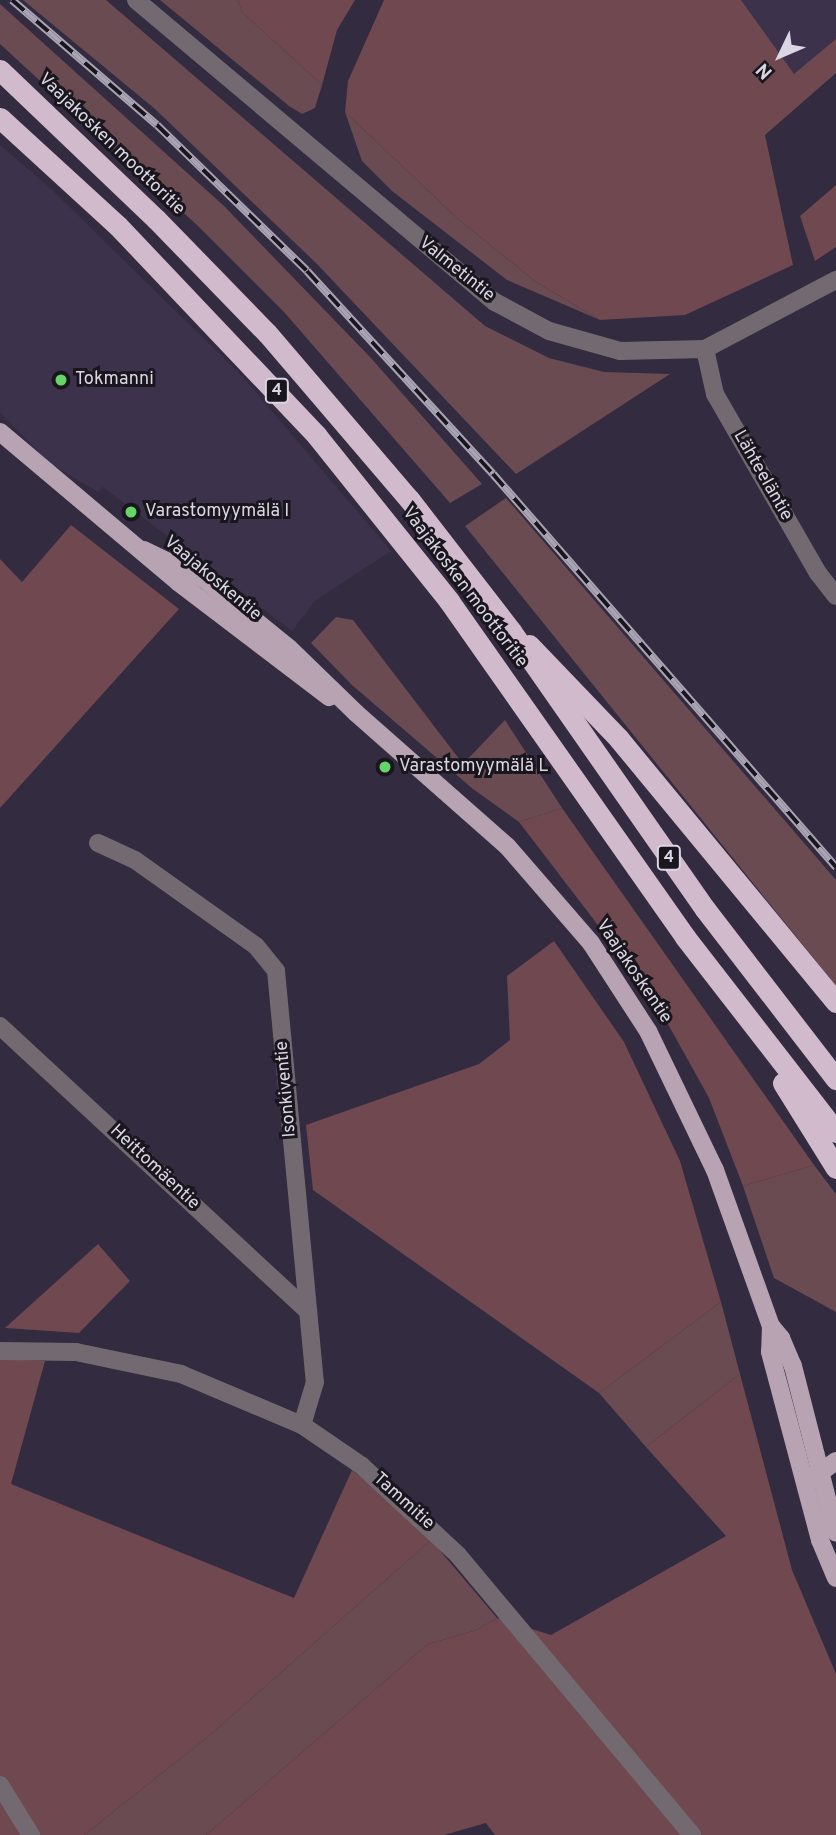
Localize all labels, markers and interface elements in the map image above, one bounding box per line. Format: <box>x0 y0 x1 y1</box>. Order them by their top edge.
north arrow <box>745 21 815 91</box>
text: N <box>752 57 778 84</box>
street label: Vaajakosken moottoritie <box>33 69 189 221</box>
street label: Valmetintie <box>414 233 498 307</box>
place label: Tokmanni <box>75 369 154 391</box>
marker: Tokmanni <box>53 372 69 388</box>
road number: 4 <box>265 378 289 404</box>
street label: Lähteeläntie <box>728 427 796 525</box>
place label: Varastomyymälä I <box>145 501 289 523</box>
street label: Vaajakosken moottoritie <box>396 503 532 673</box>
marker: Varastomyymälä I <box>123 504 139 520</box>
street label: Vaajakoskentie <box>159 532 265 626</box>
place label: Varastomyymälä L <box>399 756 548 778</box>
marker: Varastomyymälä L <box>377 759 393 775</box>
road number: 4 <box>657 846 681 870</box>
street label: Vaajakoskentie <box>590 916 676 1028</box>
street label: Isonkiventie <box>272 1040 302 1138</box>
street label: Heittomäentie <box>105 1121 203 1215</box>
street label: Tammitie <box>368 1469 438 1535</box>

